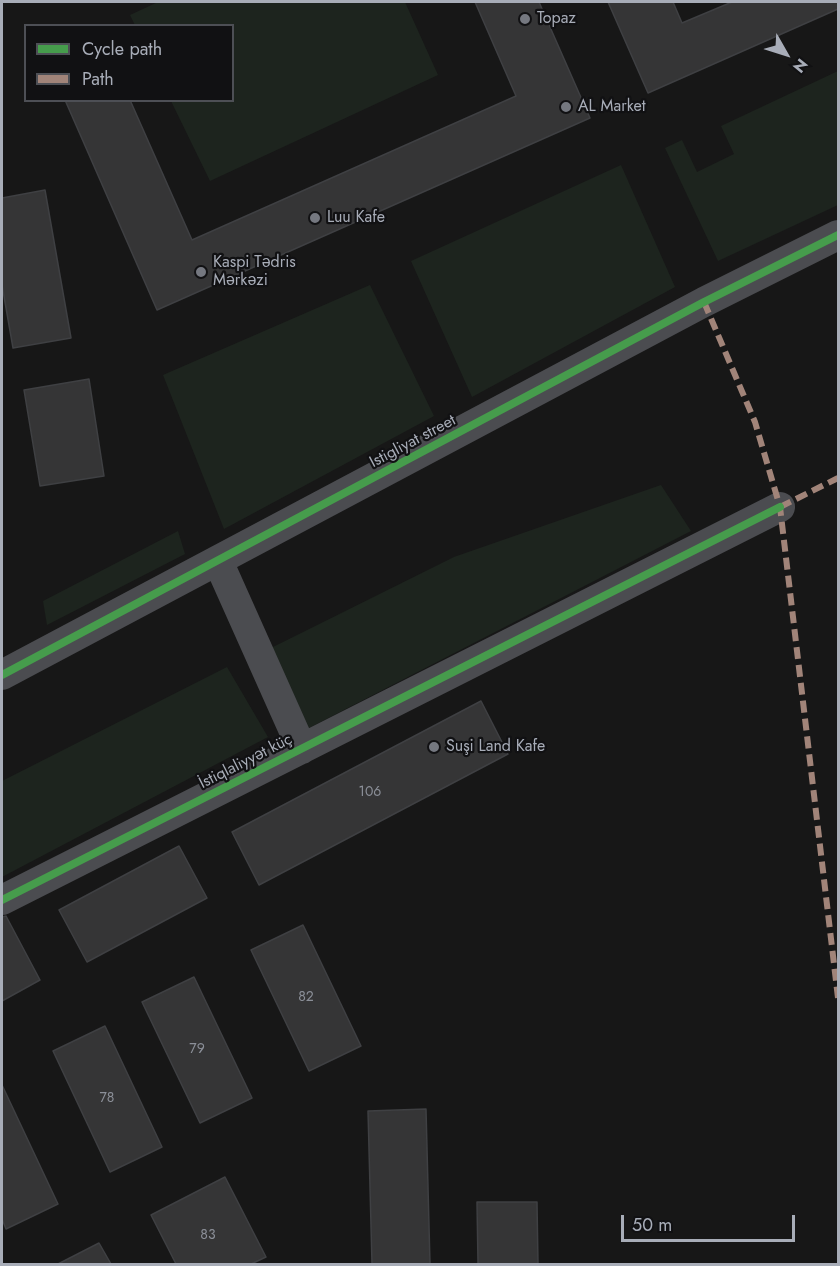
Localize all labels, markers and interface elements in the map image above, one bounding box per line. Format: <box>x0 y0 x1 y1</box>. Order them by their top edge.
place label: Topaz <box>537 9 576 29</box>
marker: Topaz <box>518 12 532 26</box>
legend <box>24 24 234 102</box>
north arrow <box>756 24 816 84</box>
text: Cycle path <box>82 36 162 62</box>
text: N <box>787 53 813 78</box>
text: Path <box>82 66 114 92</box>
place label: AL Market <box>578 97 646 117</box>
marker: AL Market <box>559 100 573 114</box>
place label: Luu Kafe <box>327 208 385 228</box>
marker: Luu Kafe <box>308 211 322 225</box>
place label: Kaspi Tədris Mərkəzi <box>213 253 296 291</box>
marker: Kaspi Tədris Mərkəzi <box>194 265 208 279</box>
street label: Istigliyat street <box>367 411 459 473</box>
street label: İstiqlaliyyət küç <box>196 730 296 794</box>
place label: Suşi Land Kafe <box>446 737 545 757</box>
marker: Suşi Land Kafe <box>427 740 441 754</box>
house number: 106 <box>359 785 381 801</box>
house number: 82 <box>298 990 314 1006</box>
house number: 79 <box>189 1042 205 1058</box>
house number: 78 <box>100 1091 114 1107</box>
scale bar <box>624 1203 798 1241</box>
text: 50 m <box>632 1212 672 1238</box>
house number: 83 <box>200 1228 216 1244</box>

